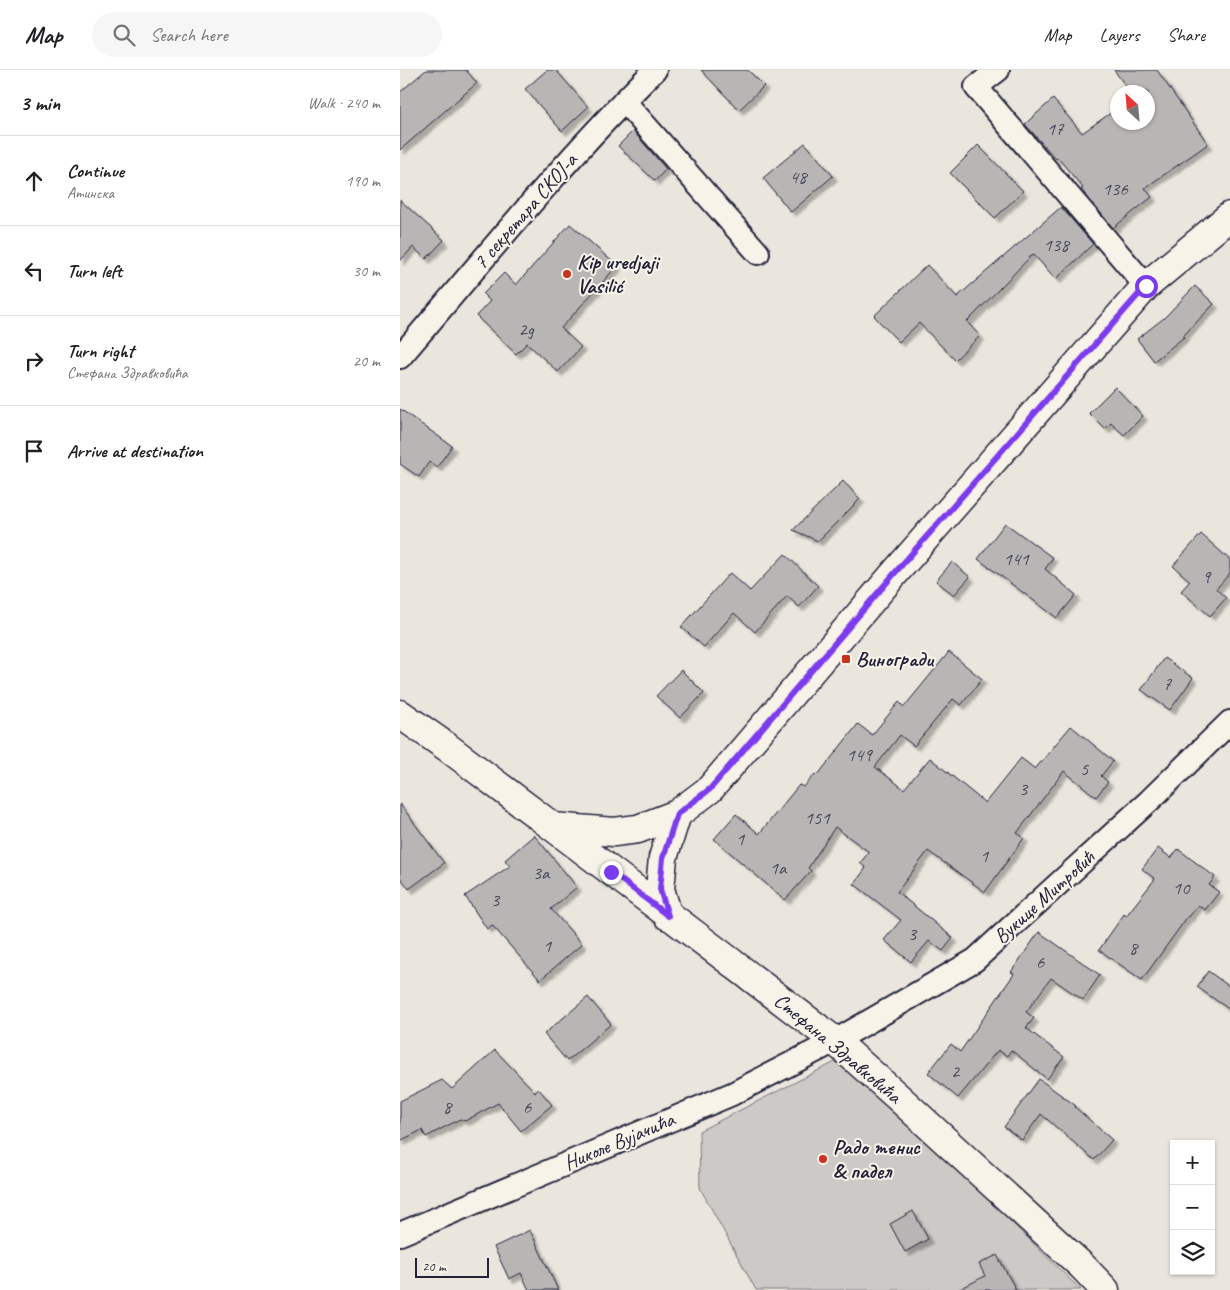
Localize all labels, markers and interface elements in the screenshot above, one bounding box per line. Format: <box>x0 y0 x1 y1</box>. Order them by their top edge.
search box <box>92 12 442 57</box>
text: Map <box>25 20 62 50</box>
icon: search <box>110 21 138 49</box>
text: Search here <box>150 23 228 47</box>
text: Map <box>1044 24 1072 46</box>
text: Layers <box>1100 24 1139 46</box>
text: Share <box>1167 24 1205 46</box>
north arrow <box>1110 85 1155 130</box>
text: 3 min <box>20 90 60 116</box>
text: Walk · 240 m <box>308 93 380 113</box>
house number: 17 <box>1046 117 1065 141</box>
street label: 7 секретара СКОЈ-а <box>467 146 584 275</box>
text: Continue <box>67 159 124 183</box>
house number: 48 <box>789 165 809 189</box>
icon: ahead <box>20 167 48 195</box>
text: 190 m <box>346 171 380 191</box>
house number: 136 <box>1102 177 1129 201</box>
text: Атинска <box>67 183 114 203</box>
house number: 138 <box>1043 233 1071 257</box>
place label: Kip uredjaji Vasilić <box>577 249 661 299</box>
icon: left <box>20 257 48 285</box>
text: Turn left <box>67 259 122 283</box>
text: 30 m <box>353 261 380 281</box>
marker: Kip uredjaji Vasilić <box>561 268 573 280</box>
route start <box>1135 275 1158 298</box>
house number: 2g <box>518 317 535 341</box>
text: Turn right <box>67 339 134 363</box>
icon: right <box>20 347 48 375</box>
text: 20 m <box>353 351 380 371</box>
text: Стефана Здравковића <box>67 363 188 383</box>
icon: arrive <box>20 437 48 465</box>
text: Arrive at destination <box>67 439 203 463</box>
house number: 141 <box>1003 547 1030 571</box>
house number: 9 <box>1202 565 1212 589</box>
place label: Виногради <box>856 646 935 672</box>
marker: Виногради <box>840 653 852 665</box>
house number: 7 <box>1163 672 1173 696</box>
house number: 149 <box>846 743 873 767</box>
house number: 5 <box>1080 757 1090 781</box>
house number: 3 <box>1019 777 1029 801</box>
house number: 151 <box>804 806 831 830</box>
house number: 1 <box>736 827 746 851</box>
house number: 1 <box>980 844 990 868</box>
street label: Вукице Митровић <box>988 844 1101 949</box>
house number: 1a <box>770 856 788 880</box>
house number: 3a <box>533 861 551 885</box>
route end <box>600 861 623 884</box>
house number: 10 <box>1172 876 1191 900</box>
house number: 3 <box>491 888 501 912</box>
house number: 3 <box>908 922 918 946</box>
house number: 1 <box>543 934 553 958</box>
house number: 8 <box>1129 936 1140 960</box>
house number: 6 <box>1036 950 1046 974</box>
street label: Стефана Здравковића <box>769 987 908 1110</box>
house number: 2 <box>951 1059 961 1083</box>
house number: 8 <box>443 1095 454 1119</box>
house number: 6 <box>523 1095 533 1119</box>
street label: Николе Вујачића <box>560 1105 680 1176</box>
place label: Радо тенис & падел <box>833 1134 921 1184</box>
map controls <box>1170 1140 1215 1275</box>
button: + <box>1170 1140 1215 1185</box>
marker: Радо тенис & падел <box>817 1153 829 1165</box>
button: − <box>1170 1185 1215 1230</box>
button: layers <box>1170 1230 1215 1275</box>
scale bar <box>415 1255 489 1278</box>
text: 20 m <box>422 1258 446 1275</box>

